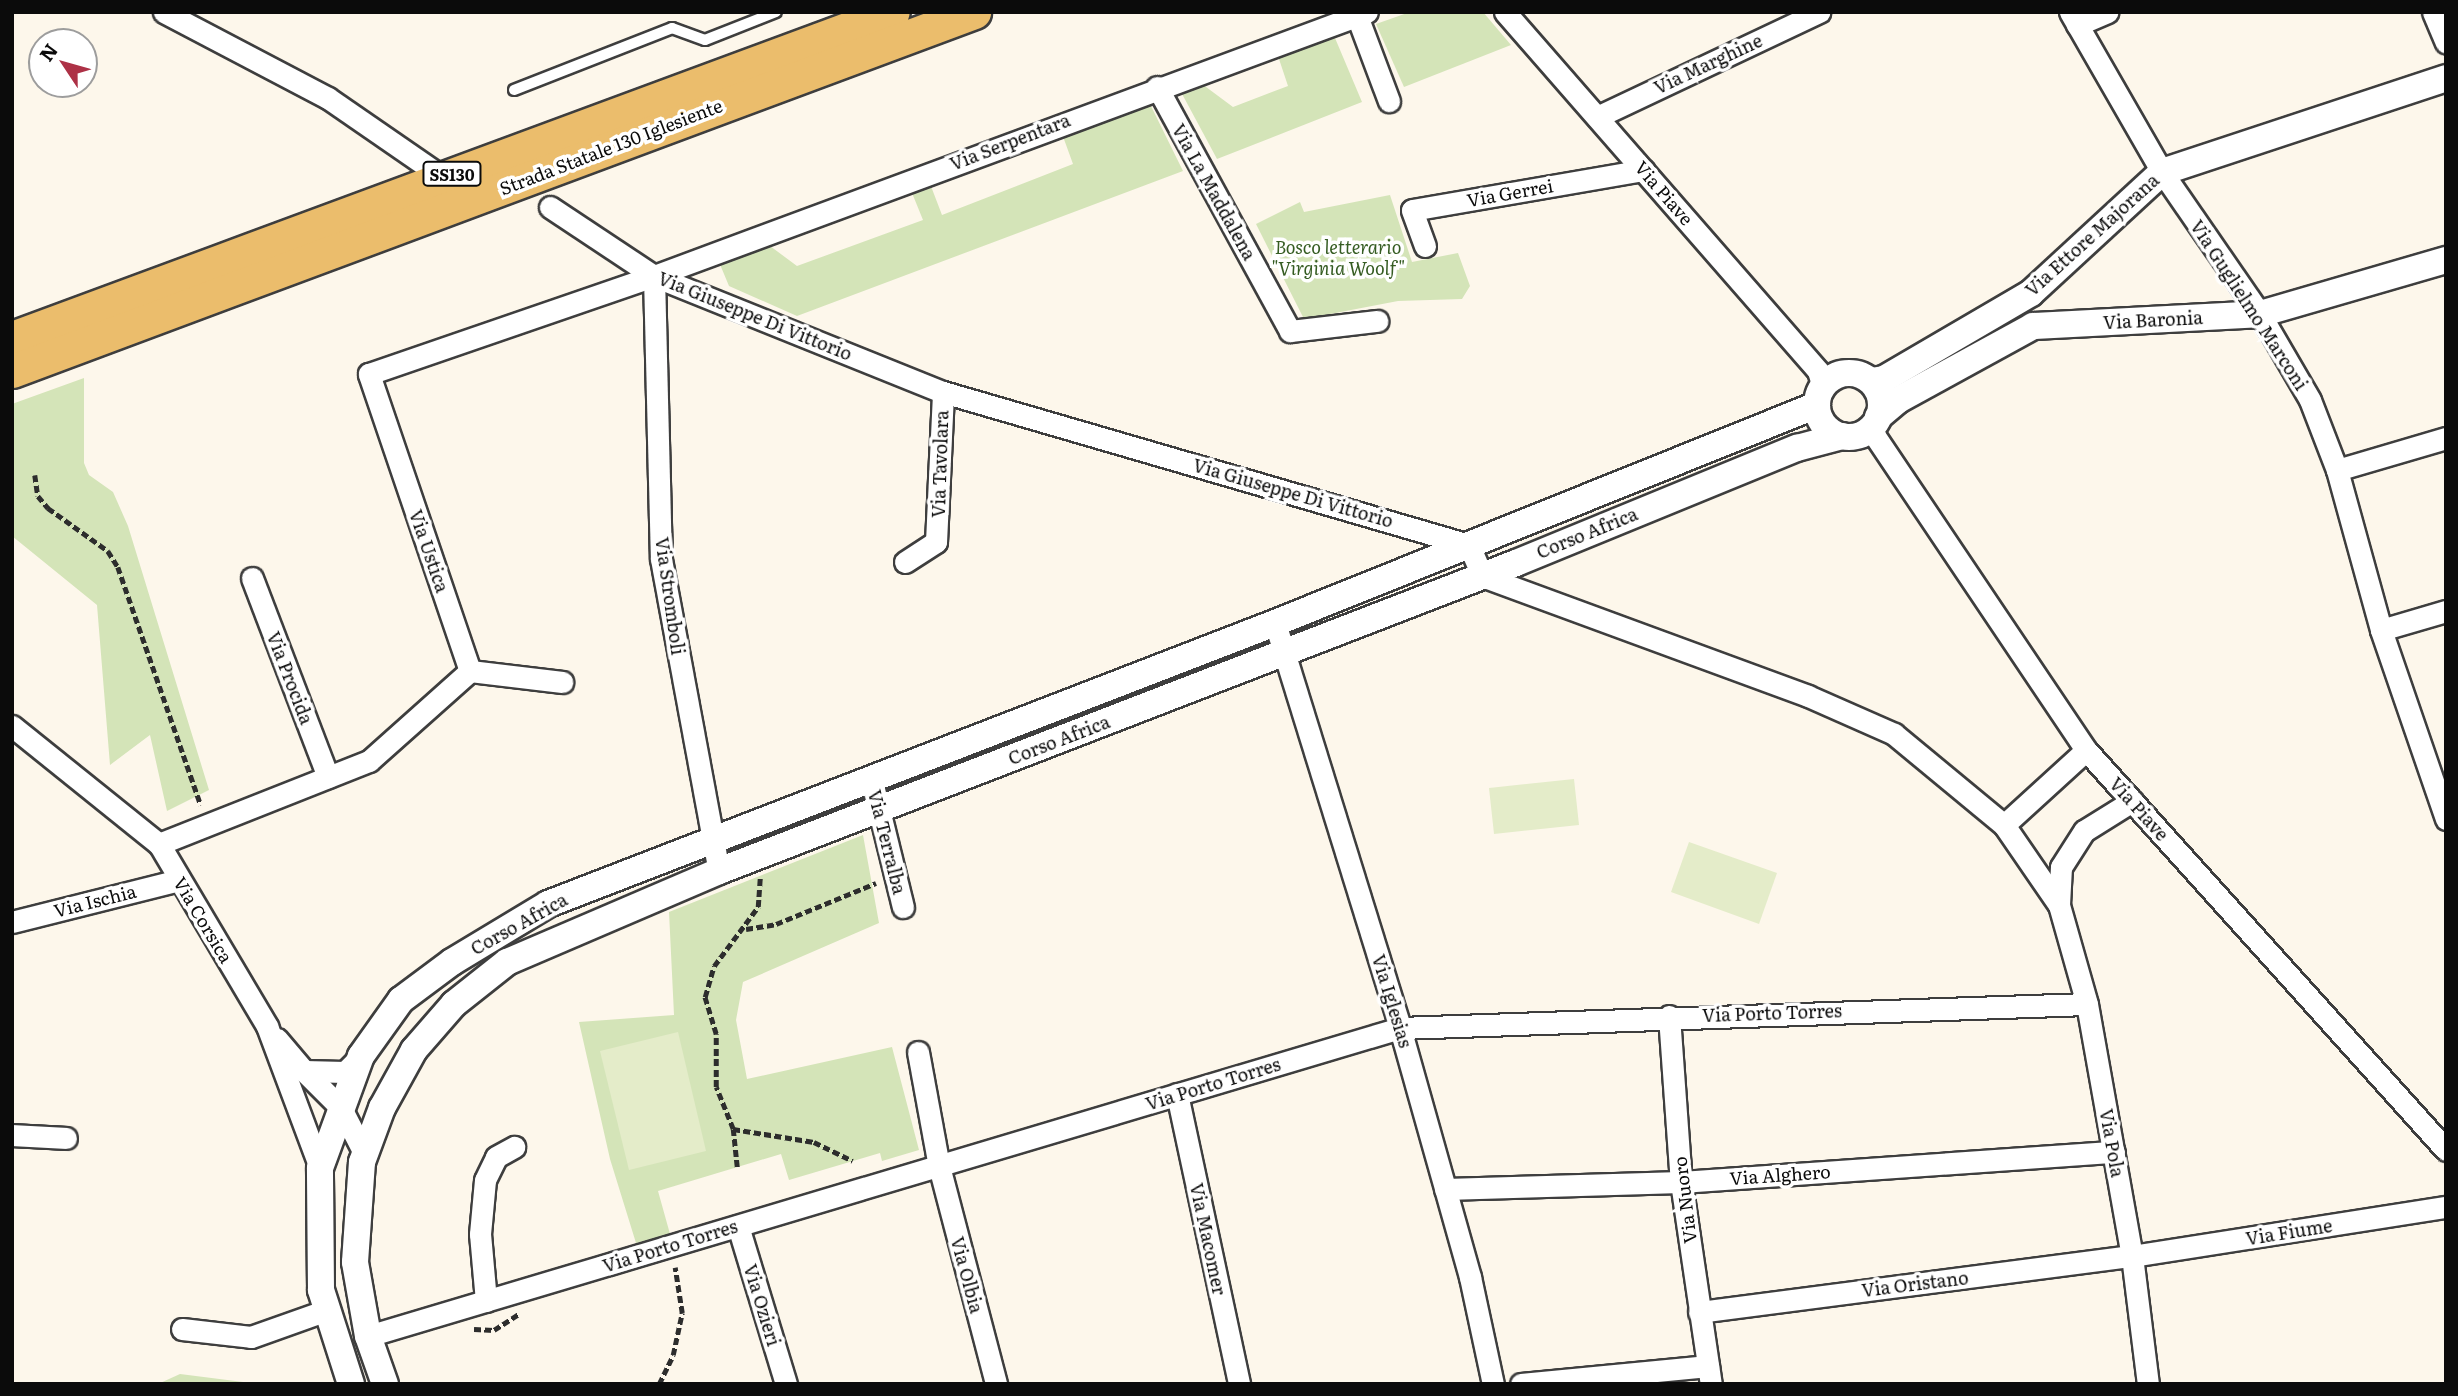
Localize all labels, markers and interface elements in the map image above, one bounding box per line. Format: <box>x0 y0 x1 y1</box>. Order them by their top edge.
north arrow <box>28 28 98 98</box>
street label: Via Marghine <box>1650 29 1766 99</box>
text: N <box>32 37 64 67</box>
street label: Strada Statale 130 Iglesiente <box>497 94 725 200</box>
street label: Via Serpentara <box>947 109 1073 175</box>
street label: Via La Maddalena <box>1168 120 1260 264</box>
street label: Via Piave <box>1630 157 1698 229</box>
road number: SS130 <box>422 162 482 186</box>
street label: Via Ettore Majorana <box>2021 169 2163 301</box>
street label: Via Gerrei <box>1465 175 1555 211</box>
street label: Via Guglielmo Marconi <box>2186 216 2312 394</box>
park label: Bosco letterario "Virginia Woolf" <box>1271 237 1405 280</box>
street label: Via Giuseppe Di Vittorio <box>655 267 855 365</box>
street label: Via Baronia <box>2102 307 2204 333</box>
street label: Via Tavolara <box>927 410 953 518</box>
street label: Via Giuseppe Di Vittorio <box>1190 454 1396 532</box>
street label: Corso Africa <box>1533 503 1641 563</box>
street label: Via Ustica <box>405 507 453 595</box>
street label: Via Stromboli <box>651 536 689 656</box>
street label: Via Procida <box>262 629 318 727</box>
street label: Corso Africa <box>1005 711 1113 769</box>
street label: Via Piave <box>2105 773 2173 845</box>
street label: Via Terralba <box>864 788 910 896</box>
street label: Via Corsica <box>169 873 237 967</box>
street label: Via Ischia <box>51 880 139 922</box>
street label: Corso Africa <box>467 889 571 959</box>
street label: Via Iglesias <box>1368 952 1416 1050</box>
street label: Via Porto Torres <box>1702 1000 1842 1026</box>
street label: Via Porto Torres <box>1143 1053 1283 1115</box>
street label: Via Pola <box>2095 1107 2129 1179</box>
street label: Via Nuoro <box>1669 1155 1701 1245</box>
street label: Via Alghero <box>1729 1161 1831 1189</box>
street label: Via Macomer <box>1186 1181 1230 1297</box>
street label: Via Fiume <box>2244 1214 2334 1250</box>
street label: Via Porto Torres <box>600 1215 740 1277</box>
street label: Via Olbia <box>946 1234 988 1316</box>
street label: Via Ozieri <box>739 1261 785 1349</box>
street label: Via Oristano <box>1860 1267 1970 1301</box>

